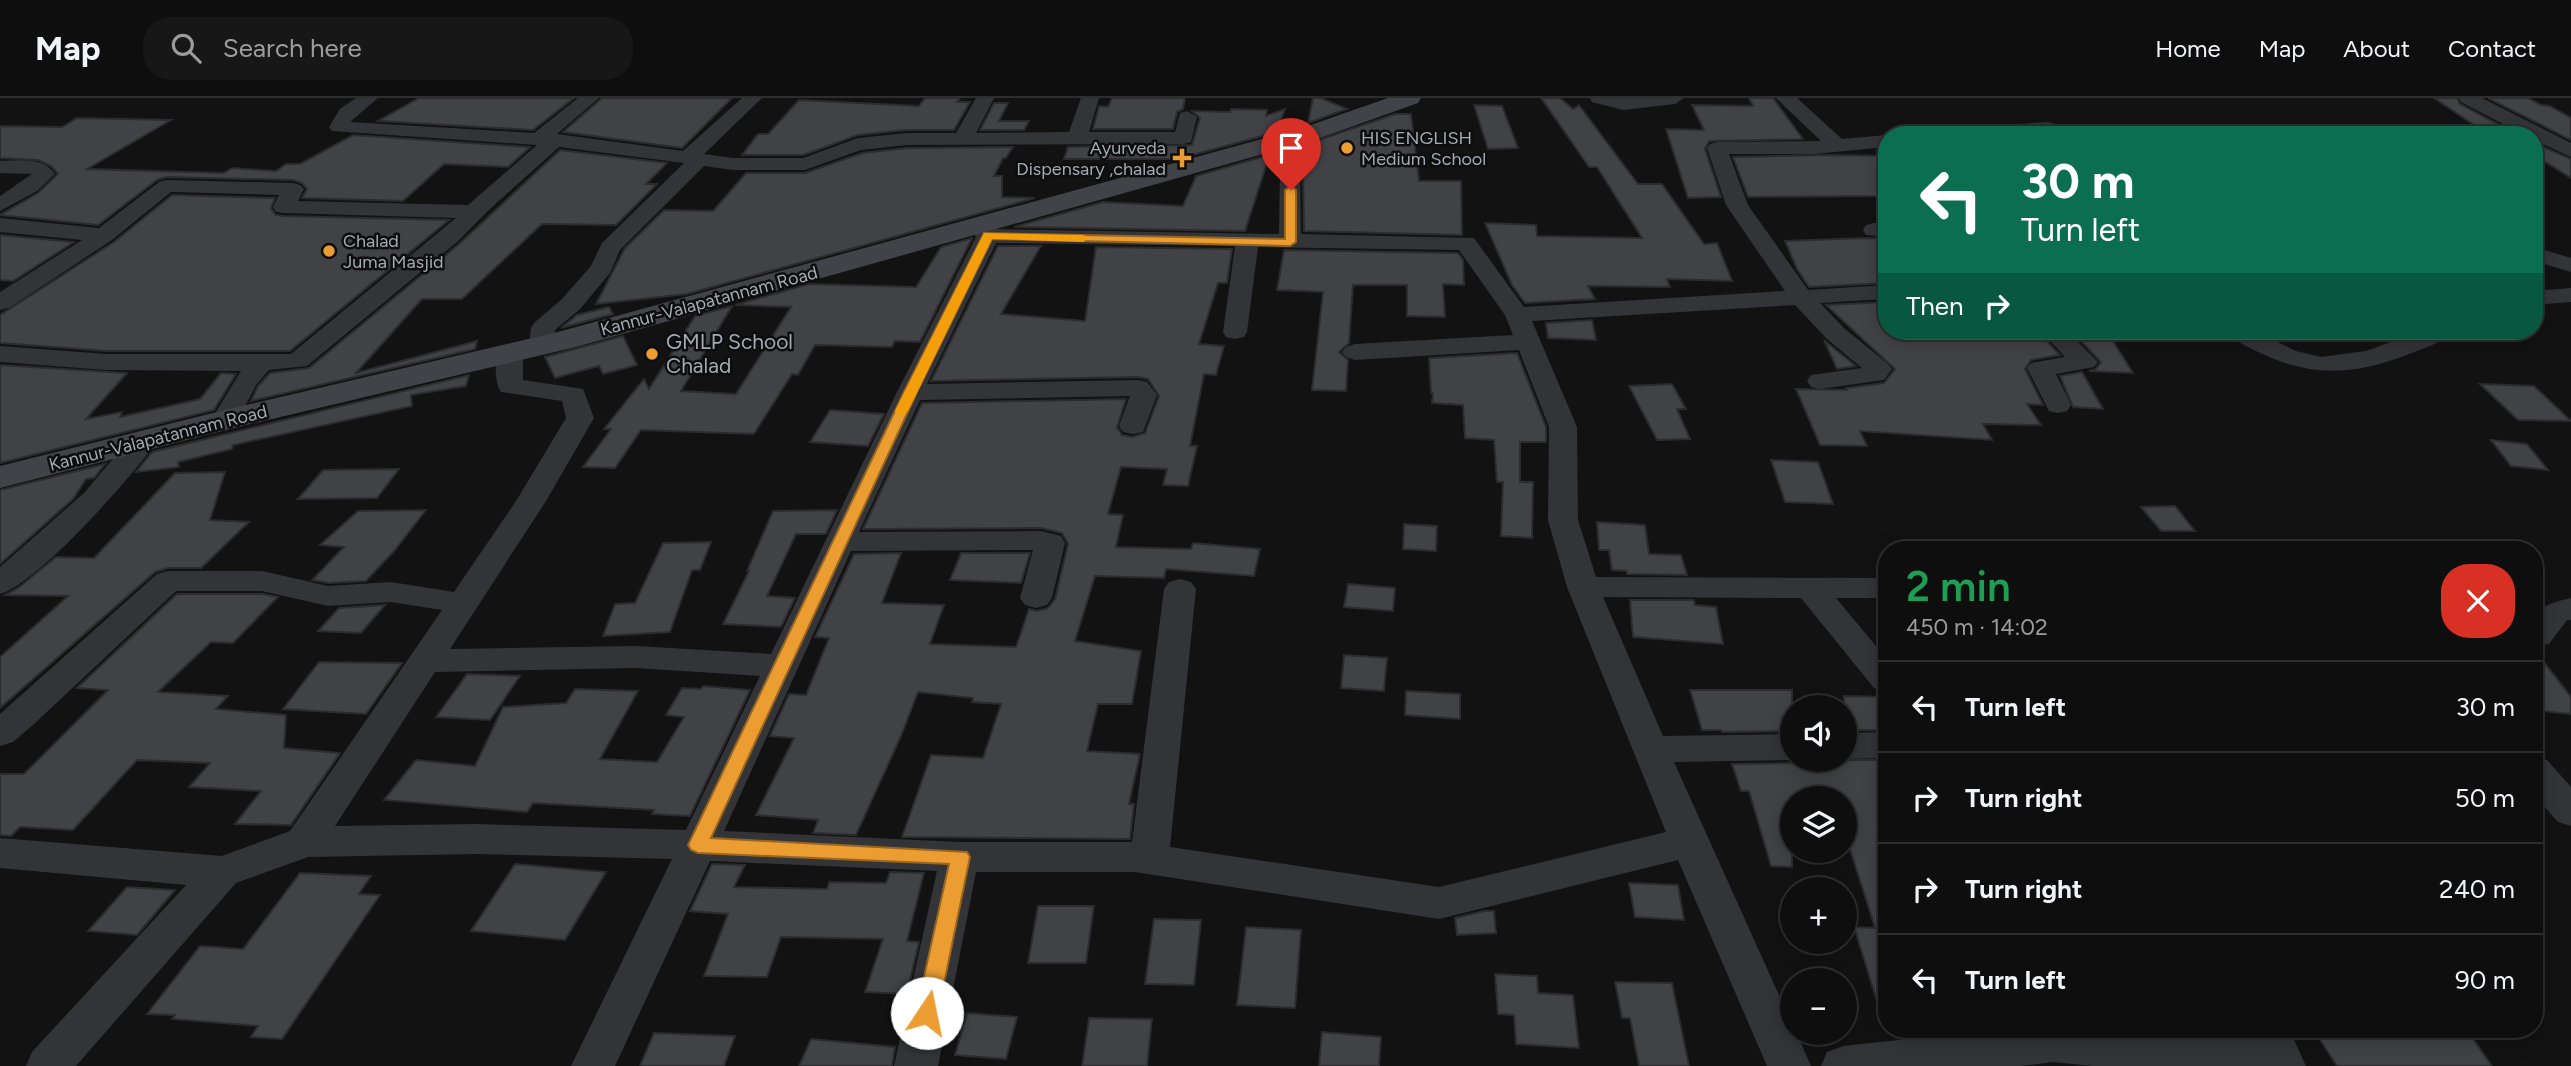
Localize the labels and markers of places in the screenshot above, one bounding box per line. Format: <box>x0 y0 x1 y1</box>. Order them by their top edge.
pin <box>1261 118 1321 190</box>
place label: HIS ENGLISH Medium School <box>1361 127 1486 170</box>
place label: Ayurveda Dispensary ,chalad <box>1016 137 1166 180</box>
marker: HIS ENGLISH Medium School <box>1339 140 1355 156</box>
marker: Ayurveda Dispensary ,chalad <box>1172 148 1192 168</box>
place label: Chalad Juma Masjid <box>343 230 444 273</box>
marker: Chalad Juma Masjid <box>321 243 337 259</box>
place label: GMLP School Chalad <box>666 329 793 378</box>
marker: GMLP School Chalad <box>644 346 660 362</box>

